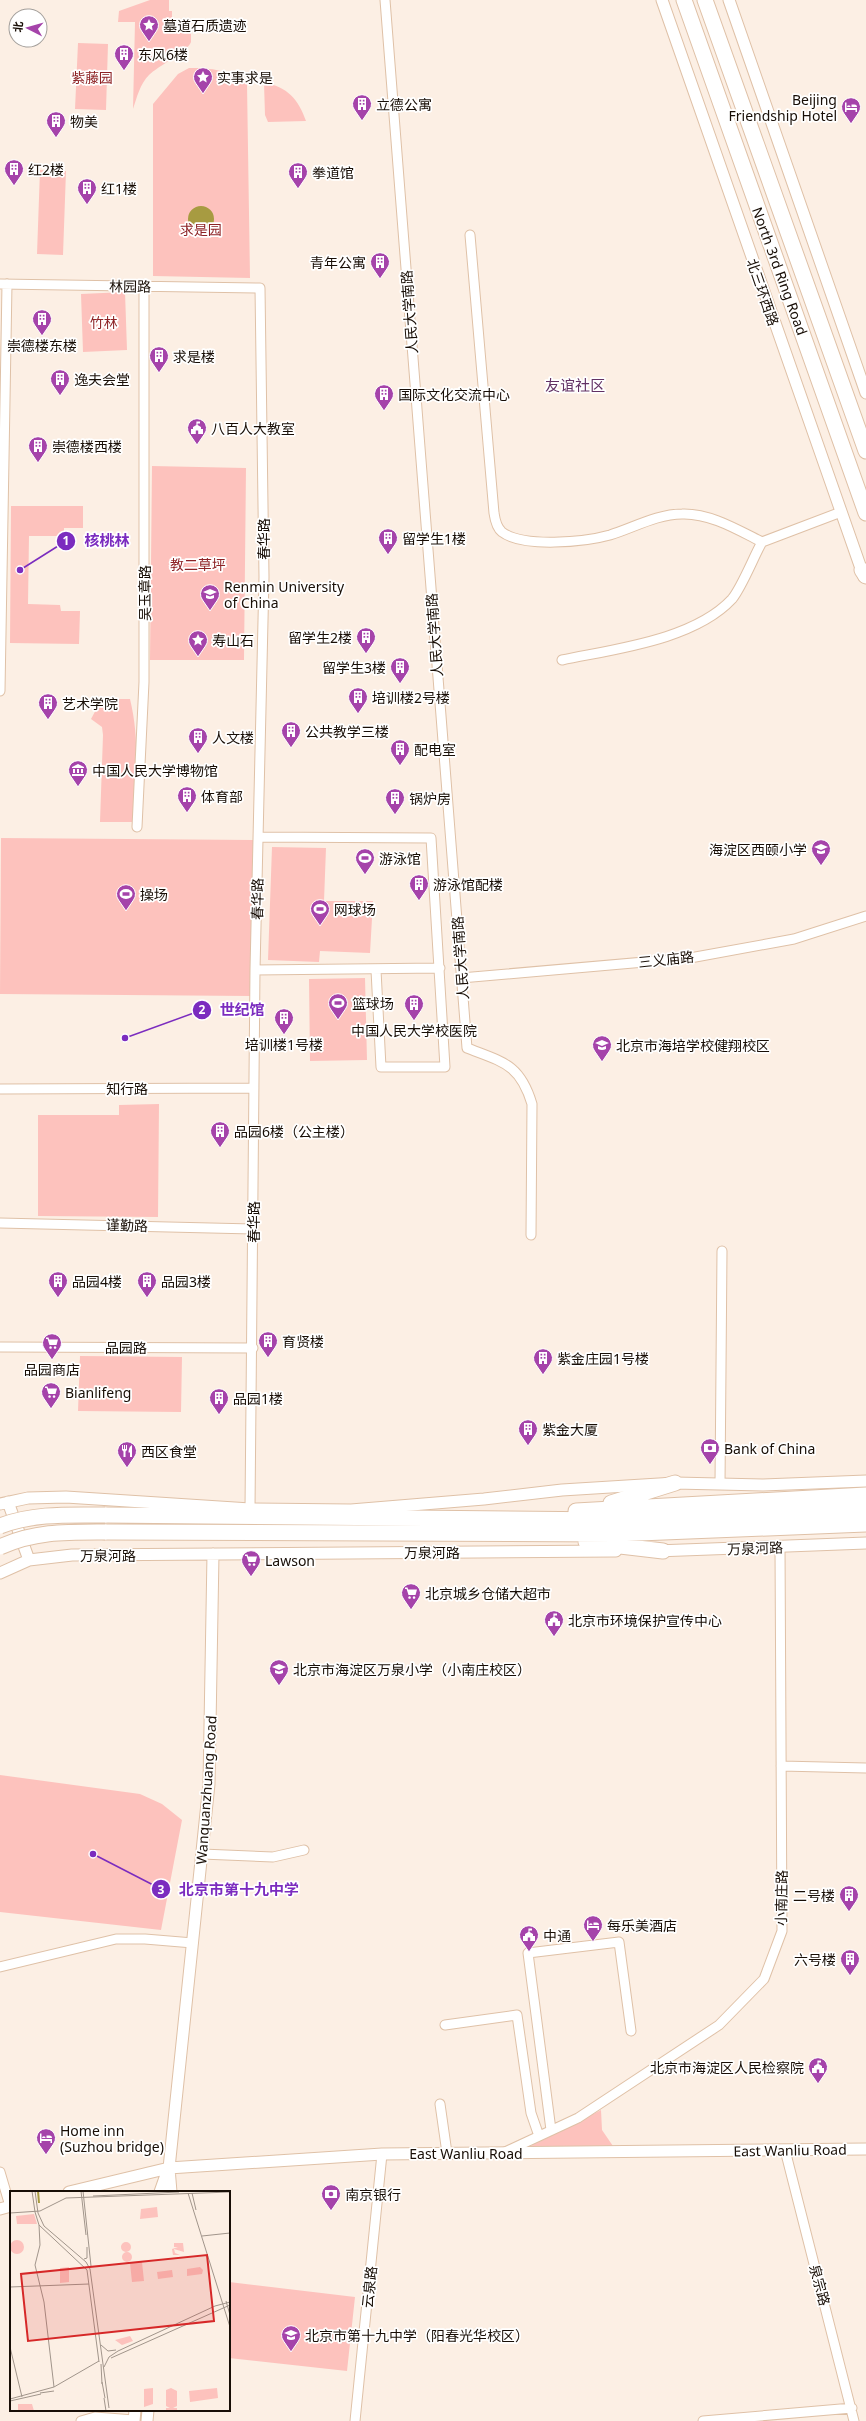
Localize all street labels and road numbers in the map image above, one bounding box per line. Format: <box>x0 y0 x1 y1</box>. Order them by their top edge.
street label: North 3rd Ring Road <box>748 204 812 338</box>
street label: 北三环西路 <box>743 256 783 328</box>
street label: 人民大学南路 <box>397 269 421 355</box>
street label: 林园路 <box>109 276 151 296</box>
street label: 春华路 <box>254 518 273 560</box>
street label: 吴玉章路 <box>135 565 154 621</box>
street label: 人民大学南路 <box>422 592 446 678</box>
street label: 春华路 <box>247 878 267 920</box>
street label: 人民大学南路 <box>448 915 472 1001</box>
street label: 三义庙路 <box>637 947 695 971</box>
street label: 知行路 <box>106 1079 148 1098</box>
street label: 春华路 <box>244 1201 263 1243</box>
street label: 谨勤路 <box>106 1215 148 1235</box>
street label: 品园路 <box>105 1338 147 1357</box>
street label: 万泉河路 <box>727 1538 783 1558</box>
street label: 万泉河路 <box>404 1543 460 1562</box>
street label: 万泉河路 <box>80 1546 136 1565</box>
street label: Wanquanzhuang Road <box>191 1715 221 1865</box>
street label: 小南庄路 <box>771 1870 791 1926</box>
street label: East Wanliu Road <box>733 2140 847 2160</box>
street label: East Wanliu Road <box>409 2144 523 2163</box>
street label: 泉宗路 <box>805 2262 835 2308</box>
street label: 云泉路 <box>357 2265 381 2309</box>

